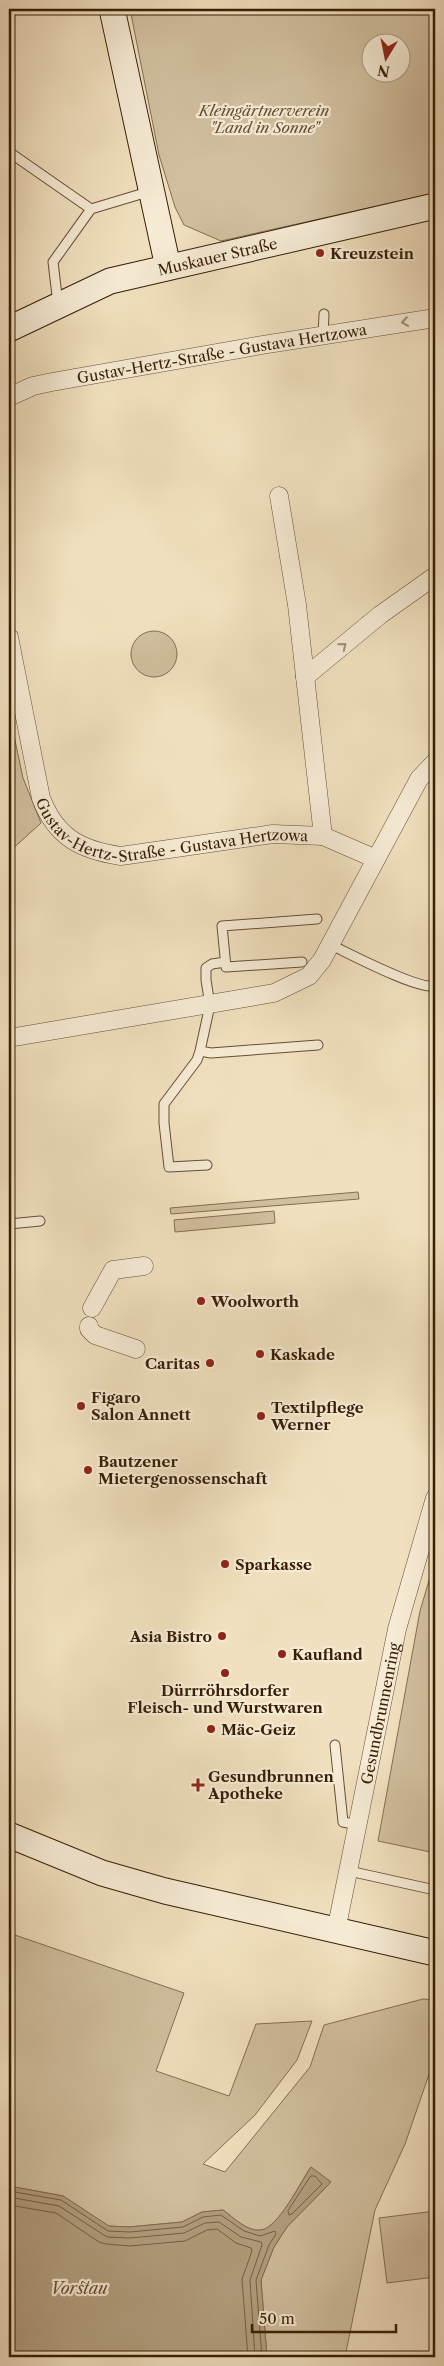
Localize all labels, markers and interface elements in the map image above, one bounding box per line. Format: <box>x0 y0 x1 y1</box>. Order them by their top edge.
north arrow <box>362 32 412 82</box>
text: N <box>376 61 391 81</box>
park label: Kleingärtnerverein "Land in Sonne" <box>198 101 329 137</box>
street label: Muskauer Straße <box>156 233 279 279</box>
place label: Kreuzstein <box>330 244 415 263</box>
marker: Kreuzstein <box>314 247 326 259</box>
one-way arrow <box>401 317 409 327</box>
street label: Gustav-Hertz-Straße - Gustava Hertzowa <box>75 319 368 387</box>
one-way arrow <box>337 643 346 651</box>
street label: Gustav-Hertz-Straße - Gustava Hertzowa <box>32 795 309 866</box>
place label: Woolworth <box>210 1292 300 1311</box>
marker: Woolworth <box>195 1295 207 1307</box>
place label: Kaskade <box>270 1345 335 1364</box>
marker: Kaskade <box>254 1348 266 1360</box>
place label: Caritas <box>145 1354 200 1373</box>
marker: Caritas <box>204 1357 216 1369</box>
place label: Figaro Salon Annett <box>91 1388 191 1424</box>
place label: Textilpflege Werner <box>270 1398 364 1434</box>
marker: Figaro Salon Annett <box>75 1400 87 1412</box>
marker: Textilpflege Werner <box>255 1410 267 1422</box>
place label: Bautzener Mietergenossenschaft <box>98 1452 268 1488</box>
marker: Bautzener Mietergenossenschaft <box>82 1464 94 1476</box>
place label: Sparkasse <box>235 1555 312 1574</box>
marker: Sparkasse <box>219 1558 231 1570</box>
place label: Asia Bistro <box>129 1627 212 1646</box>
marker: Asia Bistro <box>216 1630 228 1642</box>
street label: Gesundbrunnenring <box>356 1641 404 1786</box>
place label: Kaufland <box>292 1645 363 1664</box>
marker: Kaufland <box>276 1648 288 1660</box>
marker: Dürrröhrsdorfer Fleisch- und Wurstwaren <box>219 1667 231 1679</box>
place label: Dürrröhrsdorfer Fleisch- und Wurstwaren <box>127 1681 323 1717</box>
place label: Mäc-Geiz <box>221 1720 296 1739</box>
marker: Mäc-Geiz <box>205 1723 217 1735</box>
place label: Gesundbrunnen Apotheke <box>207 1767 334 1803</box>
marker: Gesundbrunnen Apotheke <box>192 1779 204 1791</box>
water label: Vorstau <box>51 2278 108 2298</box>
scale bar <box>252 2301 395 2333</box>
text: 50 m <box>259 2309 295 2328</box>

